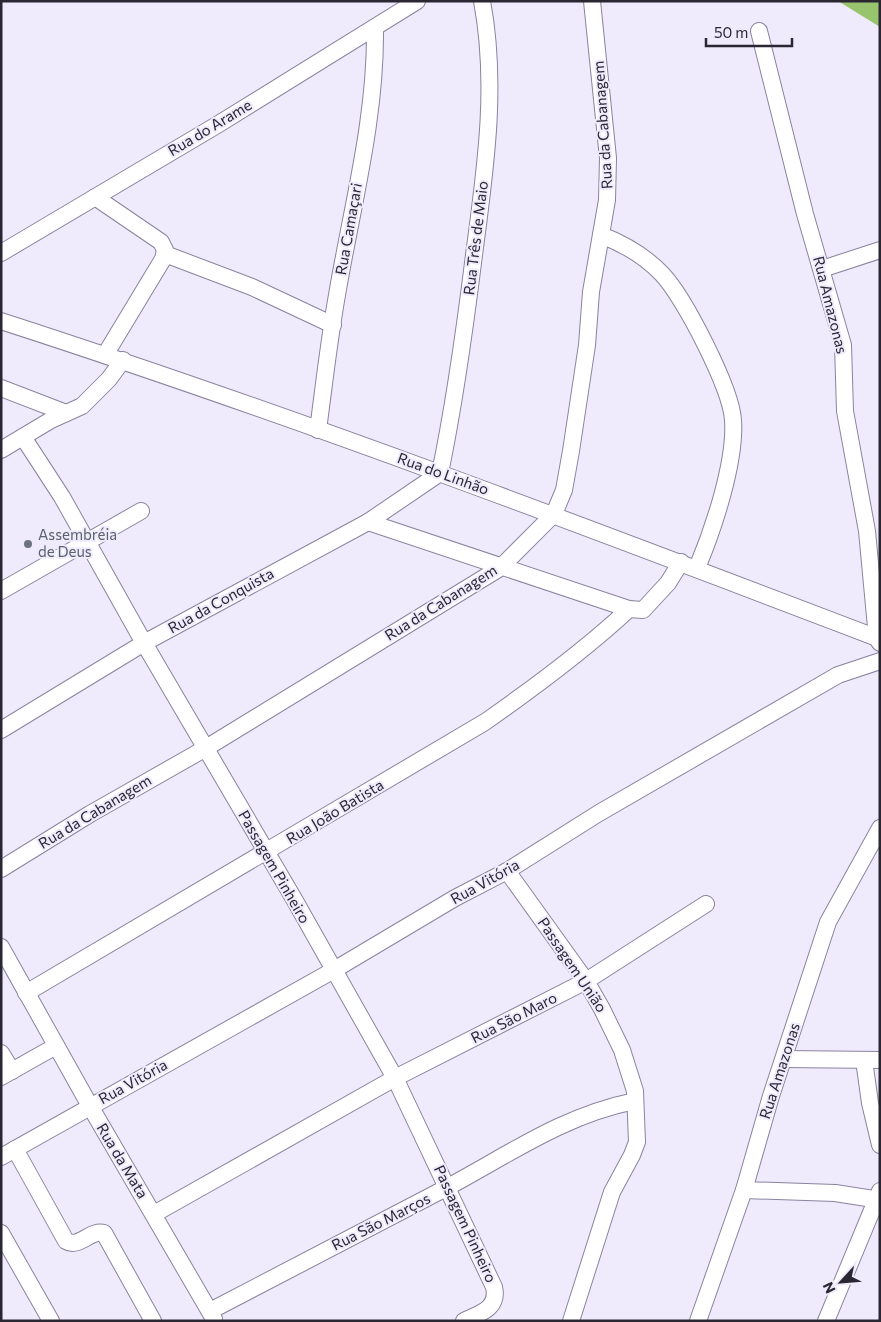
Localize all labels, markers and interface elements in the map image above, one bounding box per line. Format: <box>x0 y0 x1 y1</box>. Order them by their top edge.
scale bar <box>706 15 792 47</box>
text: 50 m <box>714 23 748 41</box>
street label: Rua da Cabanagem <box>589 60 615 190</box>
street label: Rua do Arame <box>164 95 255 159</box>
street label: Rua Três de Maio <box>459 180 491 296</box>
street label: Rua Camaçari <box>331 181 365 276</box>
street label: Rua Amazonas <box>810 254 852 356</box>
street label: Rua do Linhão <box>395 448 492 498</box>
place label: Assembréia de Deus <box>38 525 117 560</box>
marker: Assembréia de Deus <box>22 538 34 550</box>
street label: Rua da Cabanagem <box>381 560 500 644</box>
street label: Rua da Conquista <box>165 564 277 637</box>
street label: Rua da Cabanagem <box>35 770 154 852</box>
street label: Rua João Batista <box>283 775 386 847</box>
street label: Passagem Pinheiro <box>235 807 315 926</box>
street label: Rua Vitória <box>447 855 522 907</box>
street label: Passagem União <box>534 914 611 1015</box>
street label: Rua São Maro <box>467 988 560 1047</box>
street label: Rua Amazonas <box>755 1020 803 1121</box>
street label: Rua Vitória <box>95 1055 170 1107</box>
street label: Rua da Mata <box>93 1120 152 1201</box>
street label: Passagem Pinheiro <box>431 1162 501 1285</box>
street label: Rua São Marços <box>328 1188 433 1254</box>
north arrow <box>816 1257 866 1307</box>
text: N <box>819 1279 839 1296</box>

